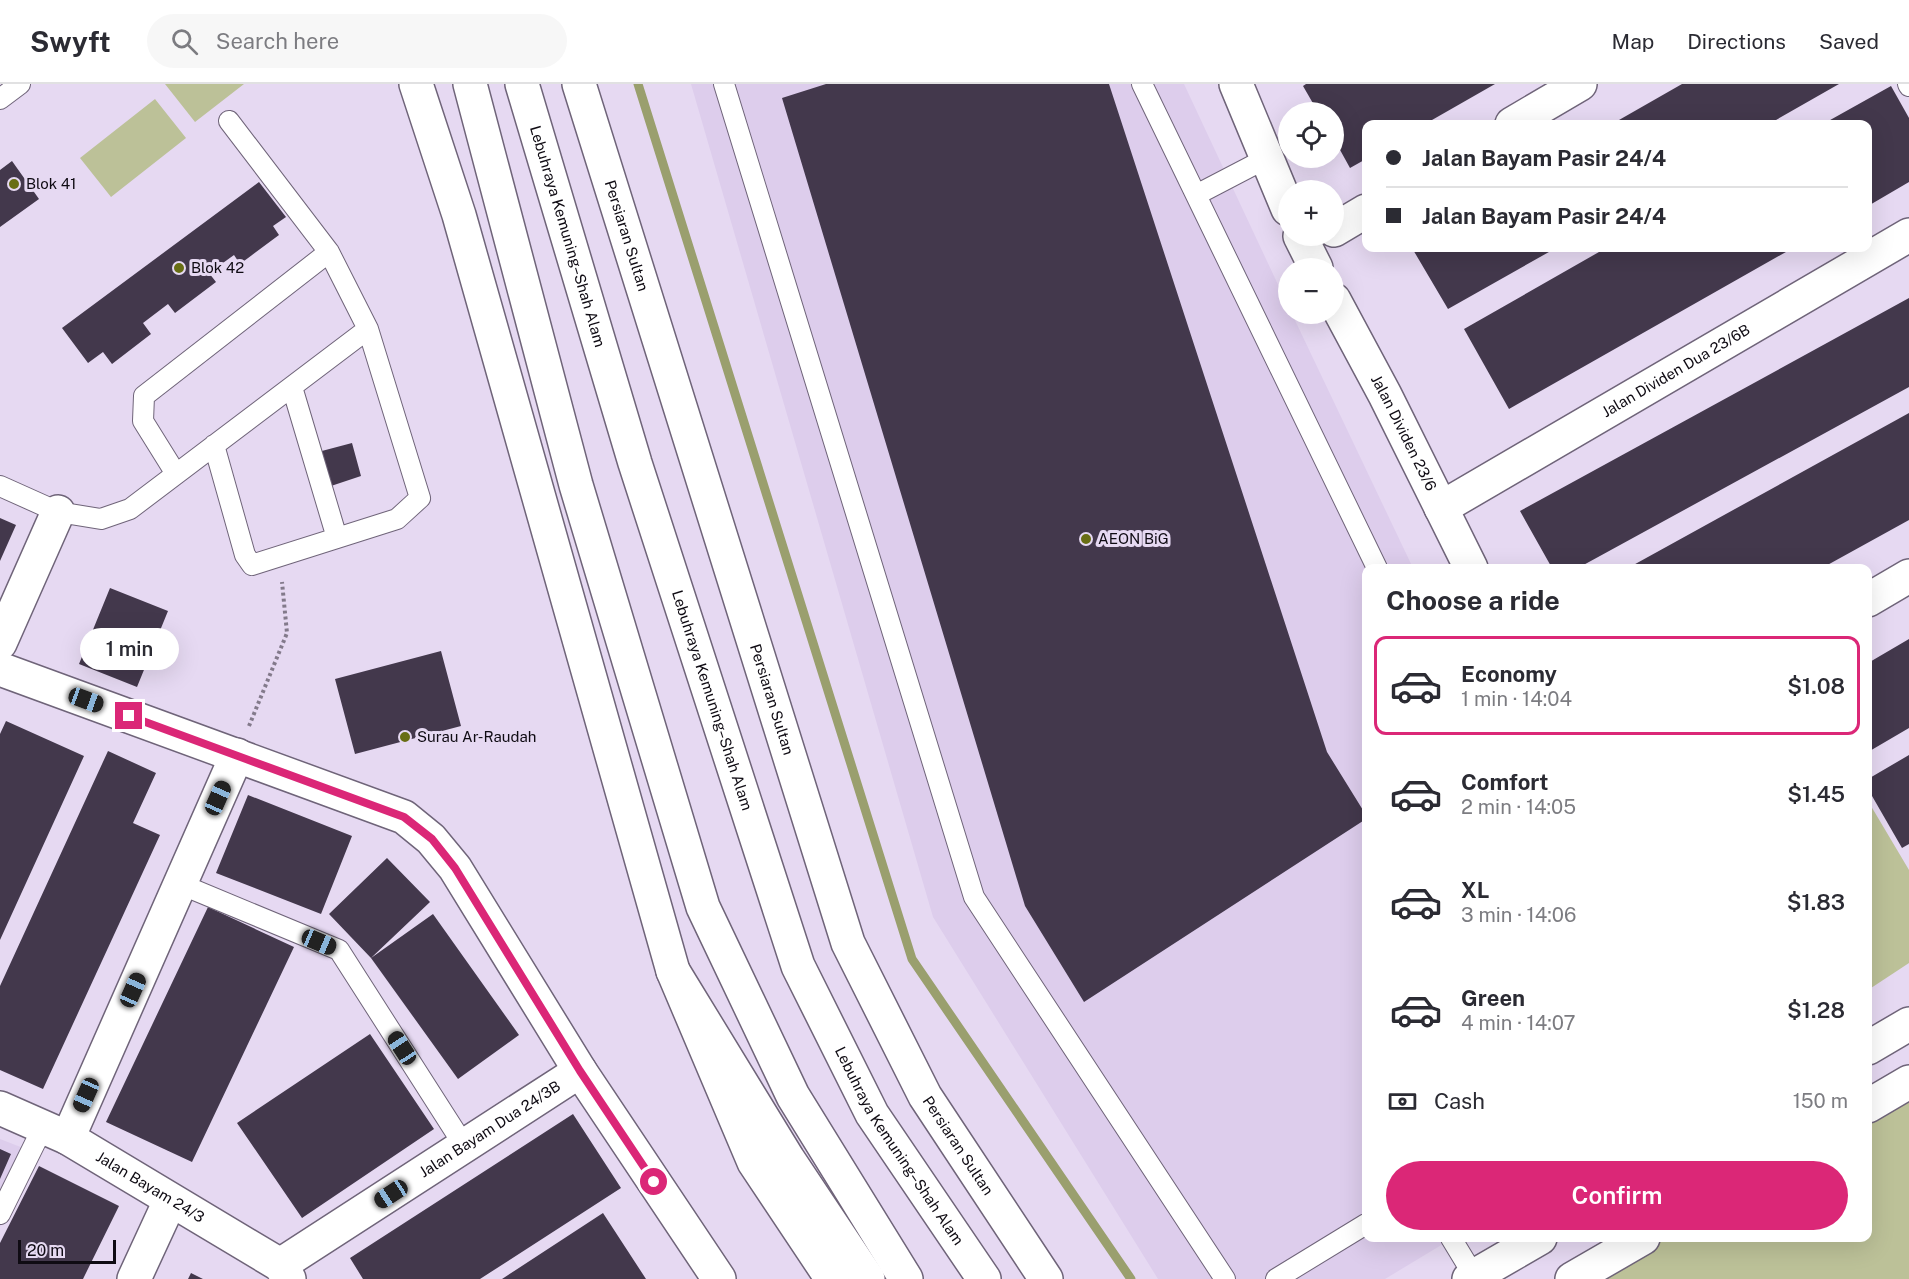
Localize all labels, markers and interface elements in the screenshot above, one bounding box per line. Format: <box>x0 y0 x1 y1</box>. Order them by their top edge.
search box <box>147 14 567 68</box>
text: Swyft <box>30 25 111 58</box>
icon: search <box>168 25 201 58</box>
text: Search here <box>216 28 339 54</box>
text: Map <box>1612 29 1654 54</box>
text: Directions <box>1687 29 1786 54</box>
text: Saved <box>1819 29 1879 54</box>
map controls <box>1278 102 1344 324</box>
button: locate <box>1278 102 1344 168</box>
street label: Lebuhraya Kemuning–Shah Alam <box>527 123 609 349</box>
text: Jalan Bayam Pasir 24/4 <box>1422 145 1666 171</box>
place label: Blok 41 <box>26 175 76 192</box>
marker: Blok 41 <box>7 177 21 191</box>
street label: Persiaran Sultan <box>602 178 652 293</box>
button: + <box>1278 180 1344 246</box>
text: Jalan Bayam Pasir 24/4 <box>1422 203 1666 229</box>
button: − <box>1278 258 1344 324</box>
place label: Blok 42 <box>191 259 244 276</box>
marker: Blok 42 <box>172 261 186 275</box>
street label: Jalan Dividen Dua 23/6B <box>1599 321 1753 420</box>
street label: Jalan Dividen 23/6 <box>1368 372 1440 493</box>
place label: AEON BiG <box>1098 530 1169 547</box>
marker: AEON BiG <box>1079 532 1093 546</box>
text: Choose a ride <box>1386 584 1560 616</box>
street label: Lebuhraya Kemuning–Shah Alam <box>669 588 756 812</box>
callout: 1 min <box>80 629 178 671</box>
text: 1 min <box>106 637 153 661</box>
street label: Persiaran Sultan <box>747 642 798 757</box>
icon: car <box>1389 659 1443 713</box>
text: Economy <box>1461 661 1557 687</box>
text: $1.08 <box>1787 673 1845 699</box>
car <box>66 685 106 715</box>
text: 1 min · 14:04 <box>1461 687 1572 711</box>
route end <box>115 702 142 729</box>
place label: Surau Ar-Raudah <box>417 728 536 745</box>
marker: Surau Ar-Raudah <box>398 730 412 744</box>
icon: car <box>1389 767 1443 821</box>
text: Comfort <box>1461 769 1548 795</box>
car <box>202 778 234 818</box>
text: $1.45 <box>1787 781 1845 807</box>
text: 2 min · 14:05 <box>1461 795 1576 819</box>
icon: car <box>1389 875 1443 929</box>
text: XL <box>1461 877 1489 903</box>
text: $1.83 <box>1787 889 1845 915</box>
text: 3 min · 14:06 <box>1461 903 1576 927</box>
car <box>299 927 339 957</box>
car <box>117 970 149 1010</box>
icon: car <box>1389 983 1443 1037</box>
text: Green <box>1461 985 1525 1011</box>
text: $1.28 <box>1787 997 1845 1023</box>
text: 4 min · 14:07 <box>1461 1011 1576 1035</box>
car <box>385 1028 419 1068</box>
street label: Lebuhraya Kemuning–Shah Alam <box>832 1044 967 1248</box>
car <box>70 1075 102 1115</box>
street label: Jalan Bayam Dua 24/3B <box>416 1077 563 1181</box>
icon: cash <box>1386 1085 1419 1118</box>
text: Cash <box>1434 1088 1485 1114</box>
text: 150 m <box>1793 1089 1848 1113</box>
street label: Persiaran Sultan <box>919 1093 997 1198</box>
street label: Jalan Bayam 24/3 <box>93 1148 208 1226</box>
button: Confirm <box>1386 1161 1848 1230</box>
route start <box>640 1168 667 1195</box>
car <box>371 1177 411 1211</box>
scale bar <box>18 1237 116 1264</box>
text: 20 m <box>27 1241 64 1260</box>

